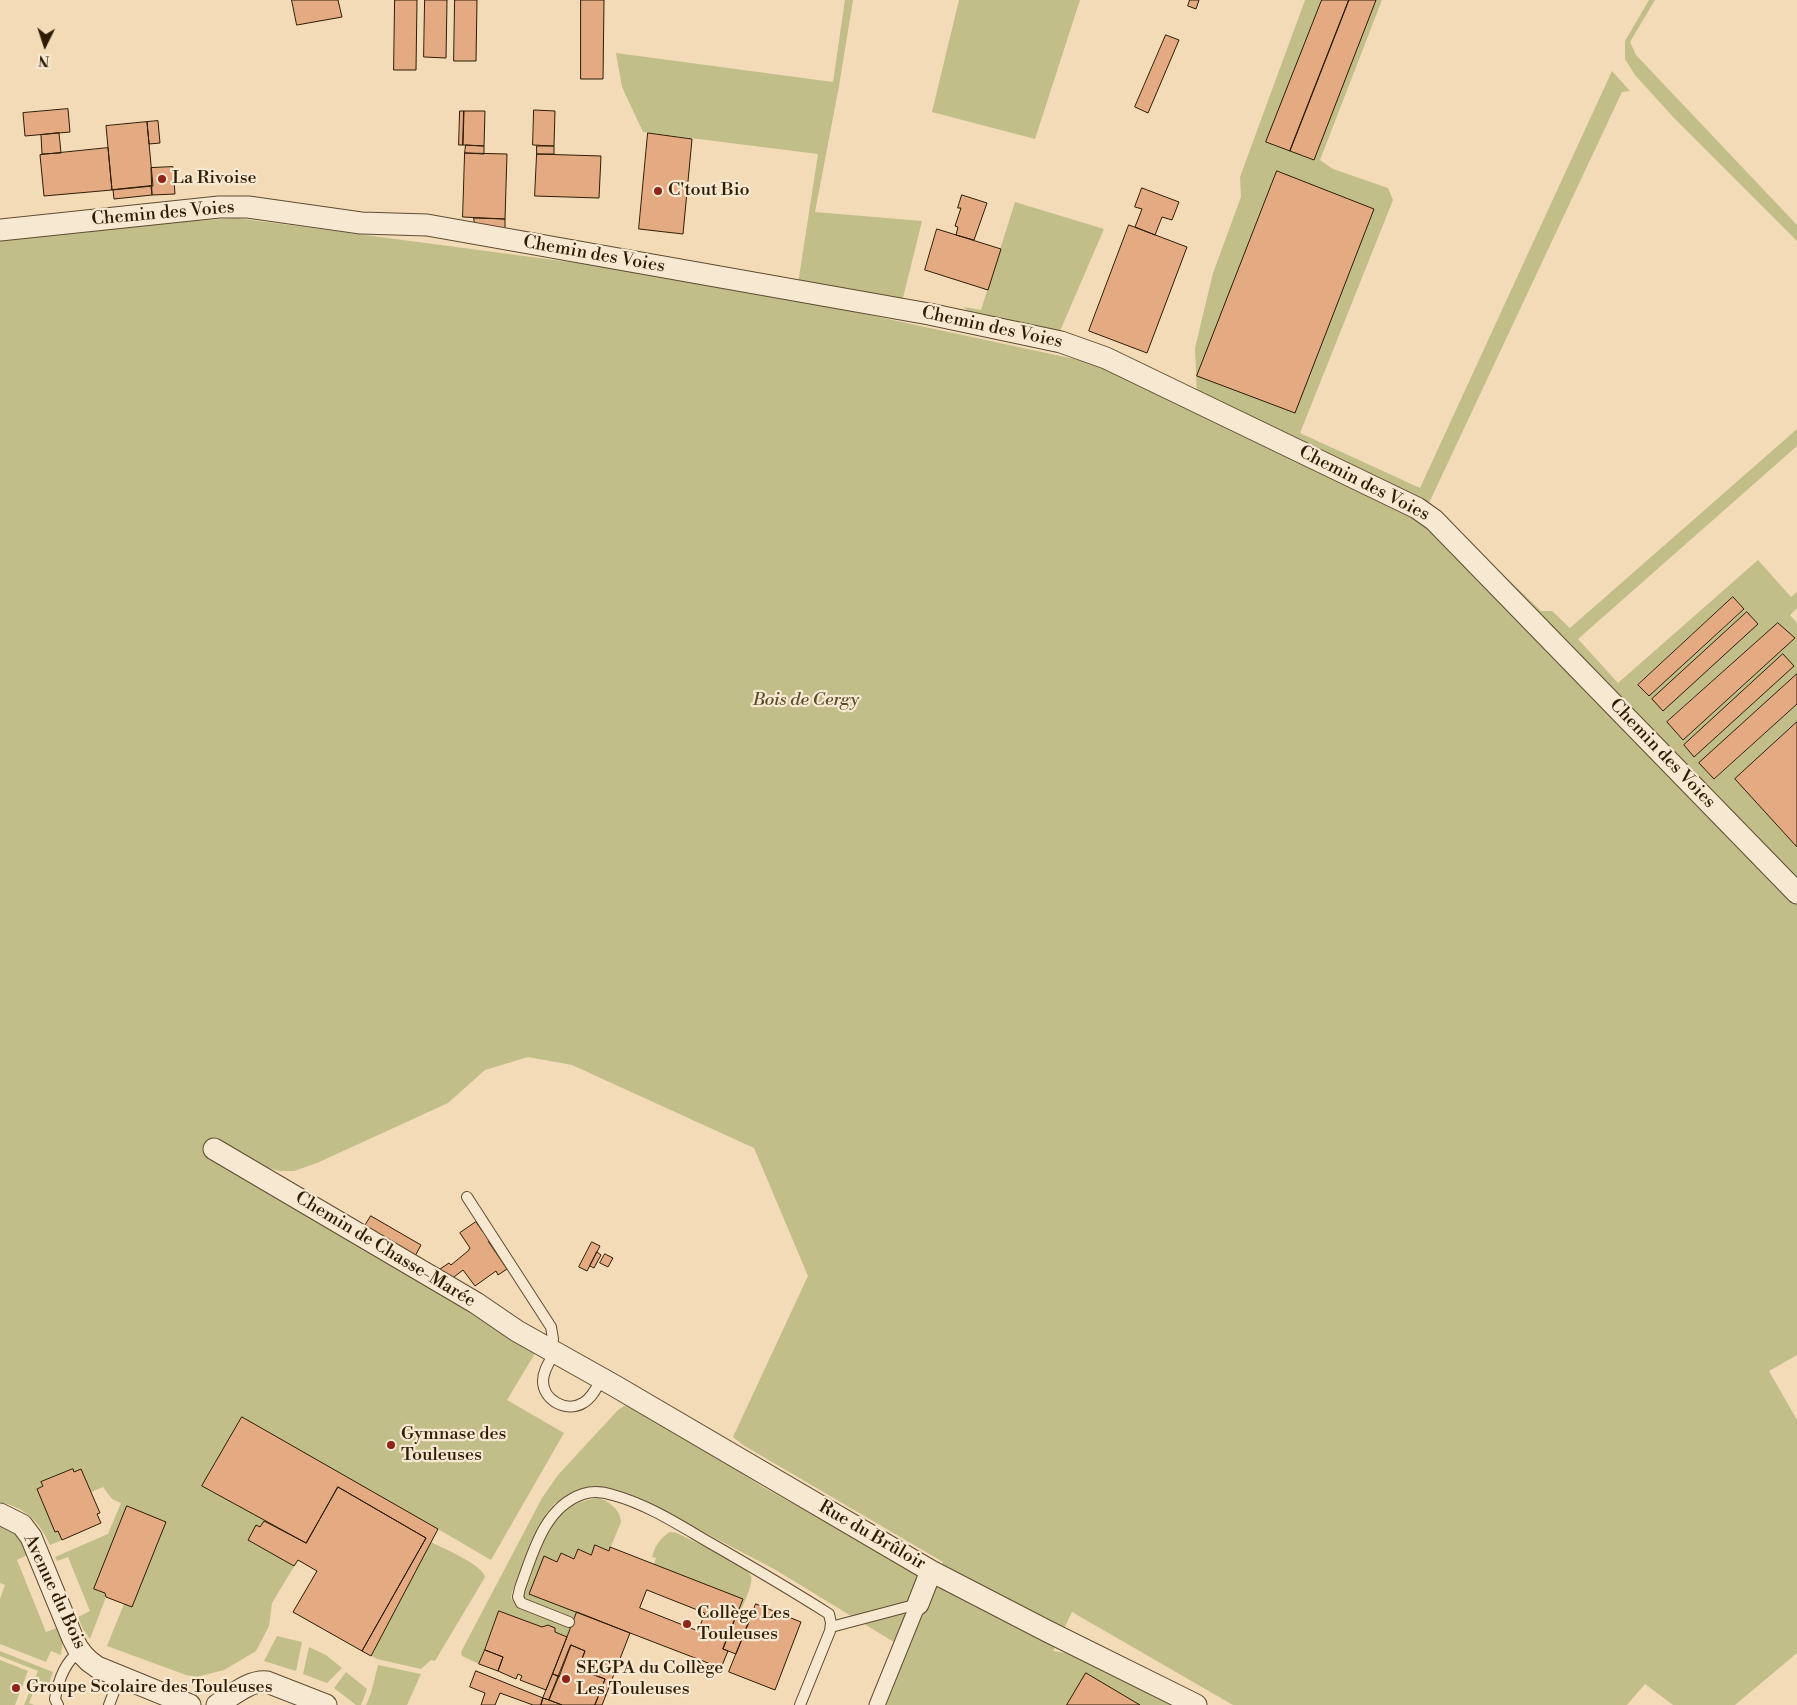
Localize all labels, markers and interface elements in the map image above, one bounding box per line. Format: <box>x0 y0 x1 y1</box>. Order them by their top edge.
north arrow <box>20 20 70 70</box>
text: N <box>38 51 50 69</box>
place label: La Rivoise <box>172 168 257 190</box>
marker: La Rivoise <box>156 173 168 185</box>
place label: C'tout Bio <box>668 180 750 202</box>
marker: C'tout Bio <box>652 185 664 197</box>
street label: Chemin des Voies <box>91 197 235 231</box>
street label: Chemin des Voies <box>521 232 667 278</box>
street label: Chemin des Voies <box>920 303 1064 353</box>
street label: Chemin des Voies <box>1295 442 1433 526</box>
park label: Bois de Cergy <box>753 690 859 712</box>
street label: Chemin des Voies <box>1604 695 1720 813</box>
street label: Chemin de Chasse-Marée <box>291 1188 479 1312</box>
place label: Gymnase des Touleuses <box>401 1424 506 1466</box>
marker: Gymnase des Touleuses <box>385 1439 397 1451</box>
street label: Rue du Brûloir <box>815 1497 929 1575</box>
street label: Avenue du Bois <box>18 1531 90 1653</box>
place label: Collège Les Touleuses <box>697 1603 790 1646</box>
marker: Collège Les Touleuses <box>681 1618 693 1630</box>
place label: SEGPA du Collège Les Touleuses <box>576 1658 723 1700</box>
marker: SEGPA du Collège Les Touleuses <box>560 1673 572 1685</box>
place label: Groupe Scolaire des Touleuses <box>26 1677 273 1699</box>
marker: Groupe Scolaire des Touleuses <box>10 1682 22 1694</box>

